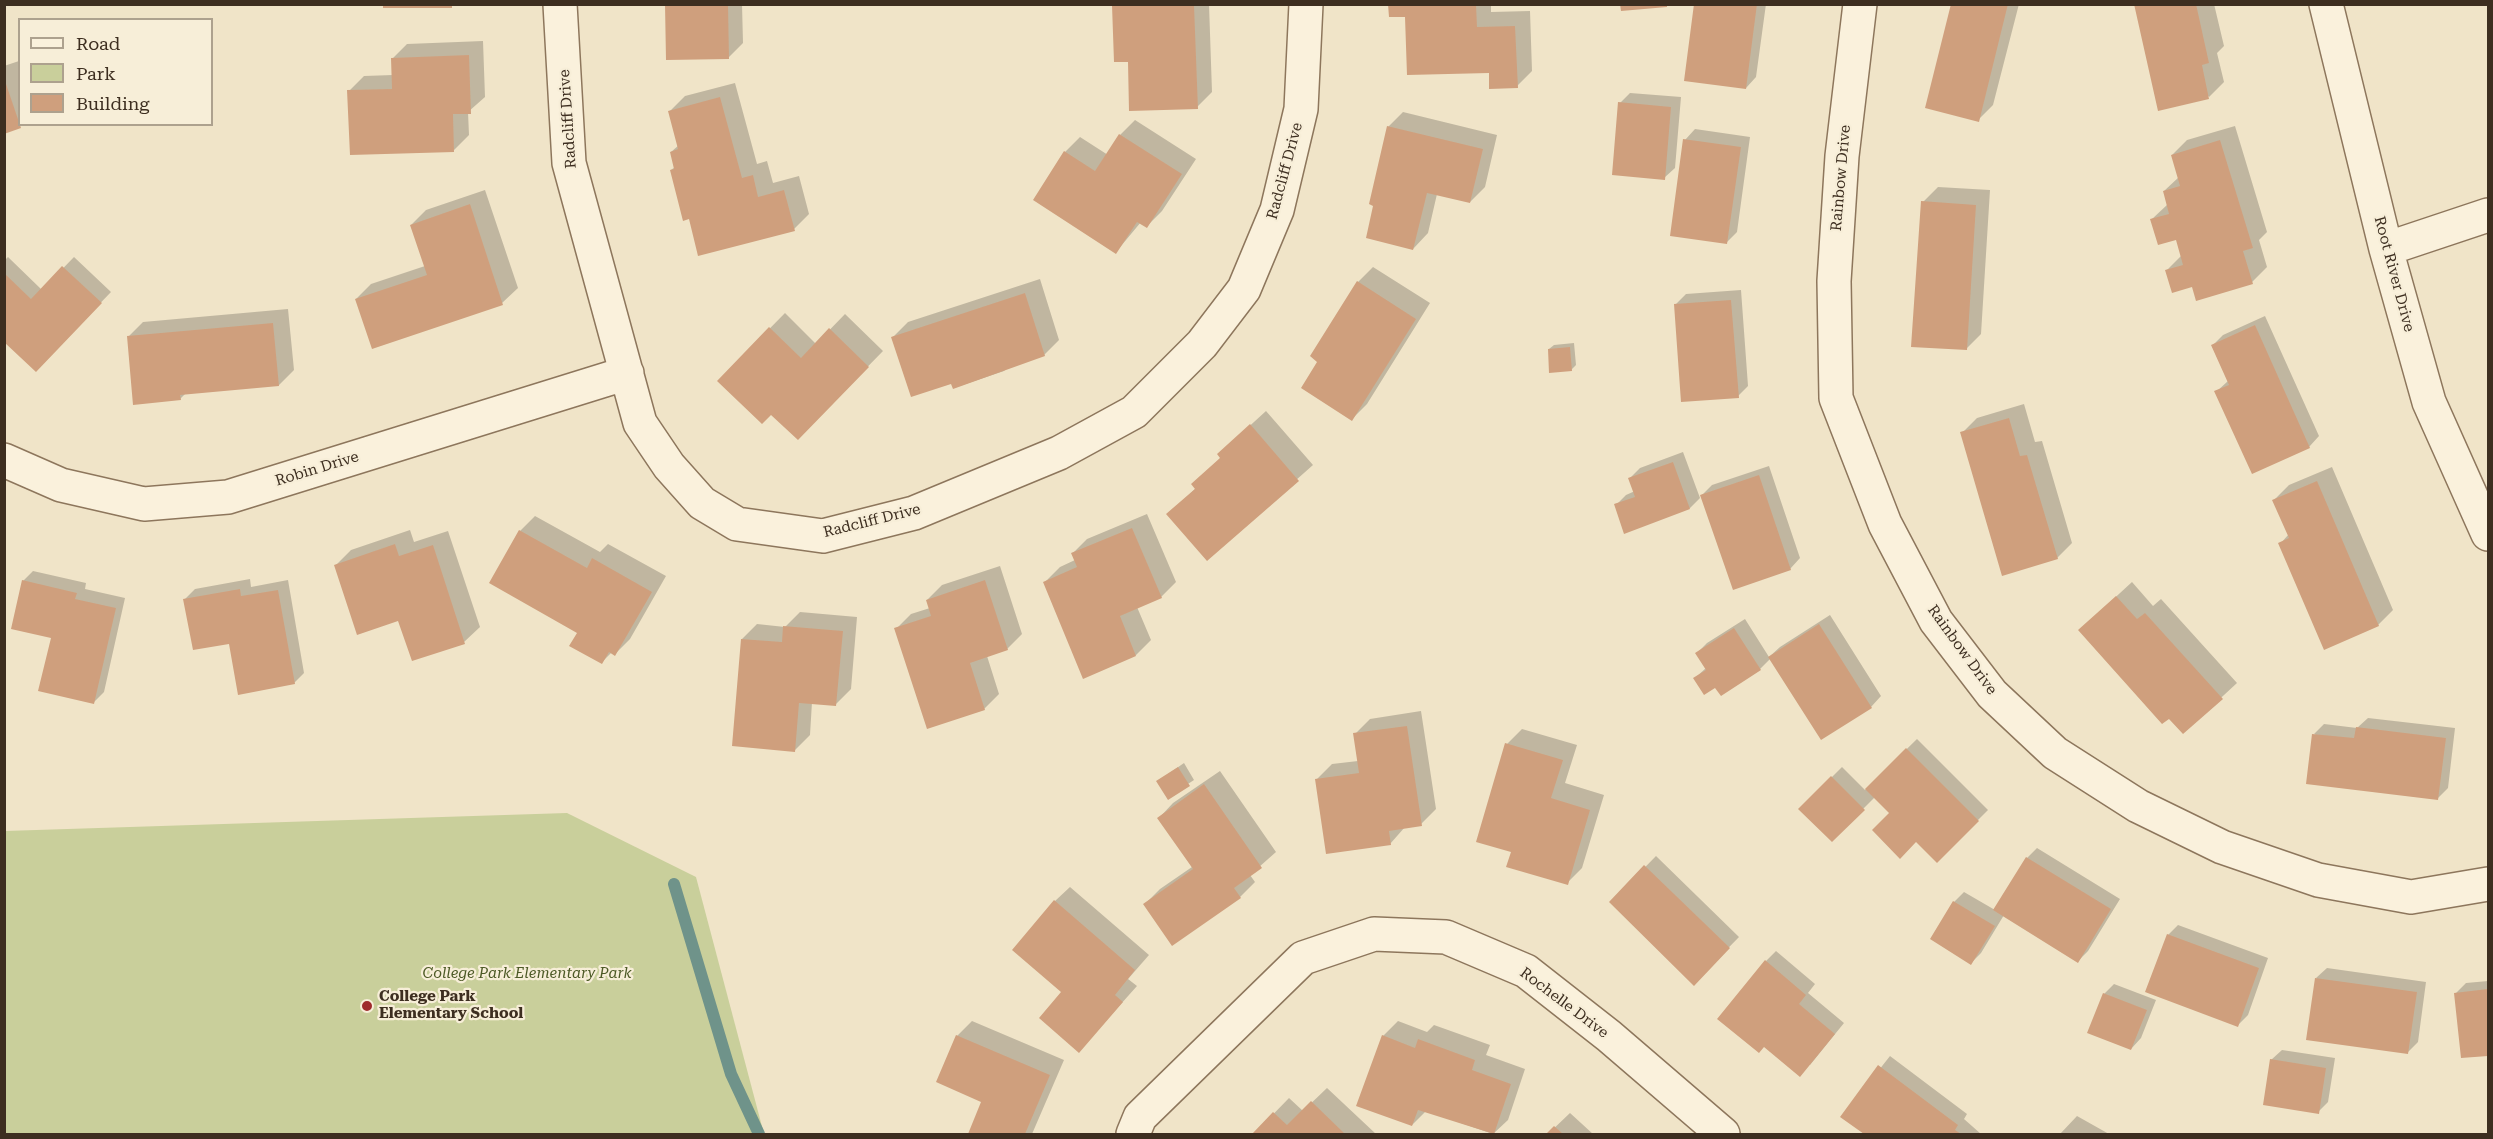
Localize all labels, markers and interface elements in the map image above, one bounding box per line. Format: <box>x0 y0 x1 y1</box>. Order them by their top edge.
legend <box>18 18 213 126</box>
text: Road <box>76 33 120 54</box>
text: Park <box>76 63 116 84</box>
street label: Radcliff Drive <box>556 69 580 169</box>
text: Building <box>76 93 150 114</box>
street label: Radcliff Drive <box>1263 121 1307 221</box>
street label: Rainbow Drive <box>1827 124 1855 232</box>
street label: Root River Drive <box>2370 214 2418 334</box>
street label: Robin Drive <box>273 448 361 490</box>
street label: Radcliff Drive <box>822 500 922 542</box>
street label: Rainbow Drive <box>1923 602 2001 698</box>
street label: Rochelle Drive <box>1516 964 1612 1042</box>
park label: College Park Elementary Park <box>422 965 632 983</box>
place label: College Park Elementary School <box>379 988 523 1023</box>
marker: College Park Elementary School <box>360 999 374 1013</box>

